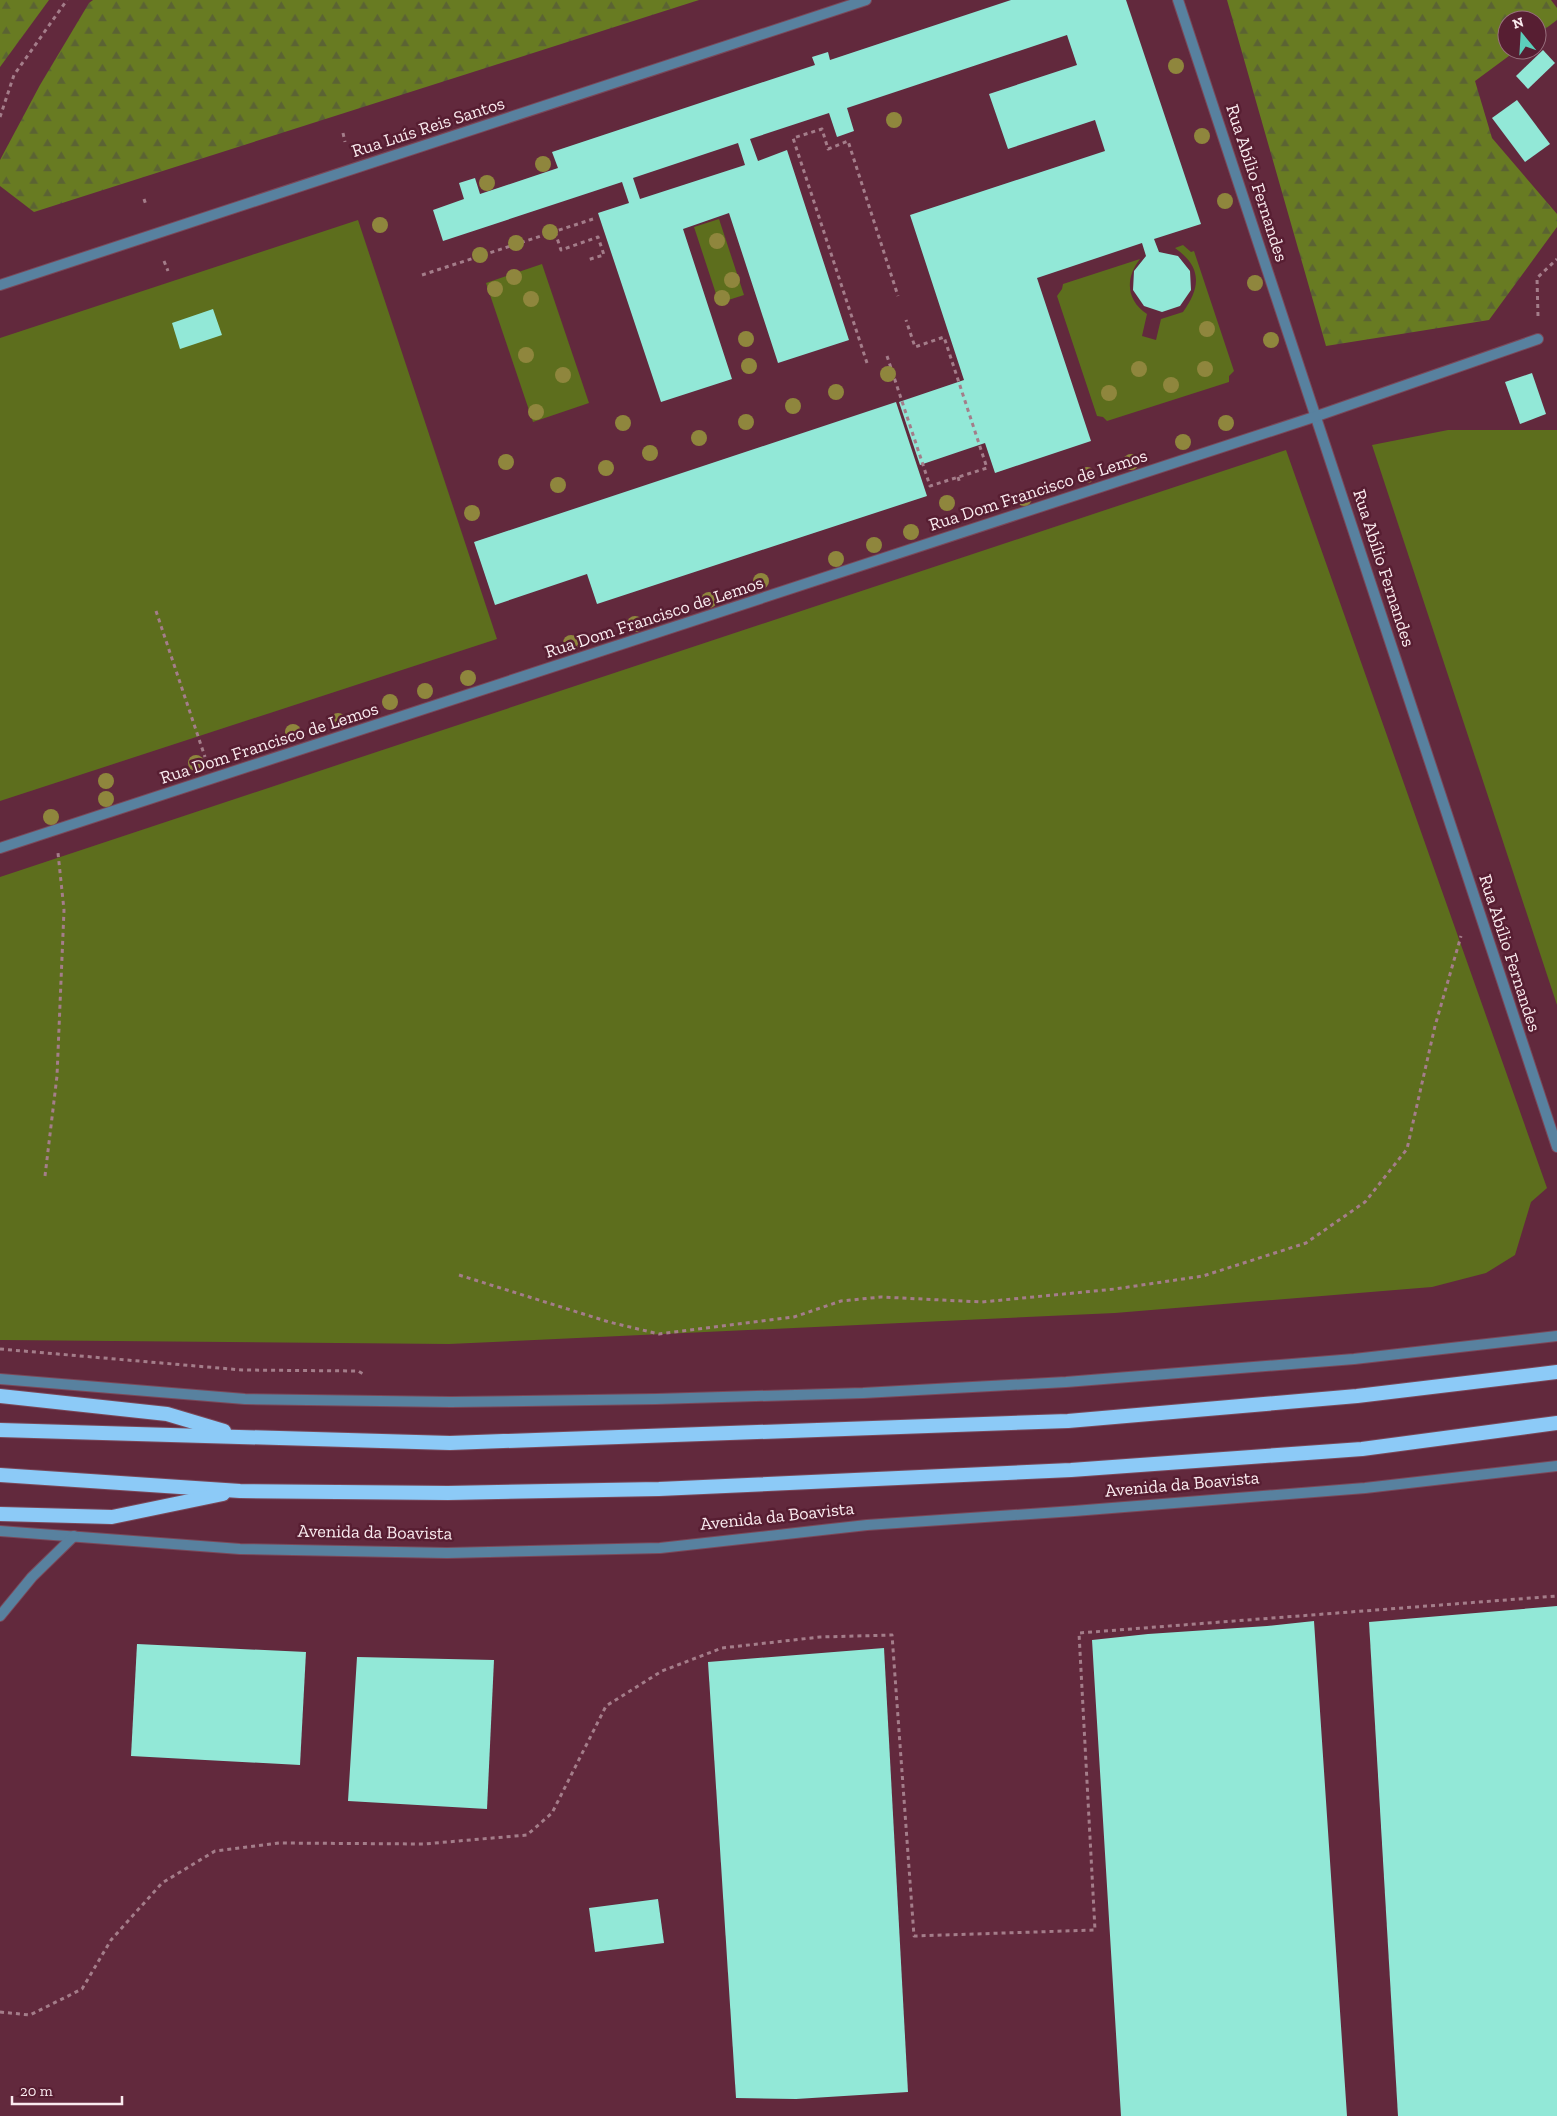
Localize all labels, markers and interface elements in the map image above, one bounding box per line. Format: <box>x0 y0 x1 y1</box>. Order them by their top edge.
north arrow <box>1497 10 1547 60</box>
text: N <box>1510 13 1526 33</box>
street label: Rua Luís Reis Santos <box>349 92 507 162</box>
street label: Rua Abílio Fernandes <box>1221 102 1293 265</box>
street label: Rua Dom Francisco de Lemos <box>926 444 1150 536</box>
street label: Rua Abílio Fernandes <box>1348 487 1420 650</box>
street label: Rua Dom Francisco de Lemos <box>542 571 766 663</box>
street label: Rua Dom Francisco de Lemos <box>157 697 381 789</box>
street label: Rua Abílio Fernandes <box>1474 872 1546 1035</box>
street label: Avenida da Boavista <box>1104 1466 1260 1502</box>
street label: Avenida da Boavista <box>699 1497 855 1535</box>
street label: Avenida da Boavista <box>297 1520 453 1544</box>
scale bar <box>12 2074 122 2106</box>
text: 20 m <box>20 2082 53 2100</box>

